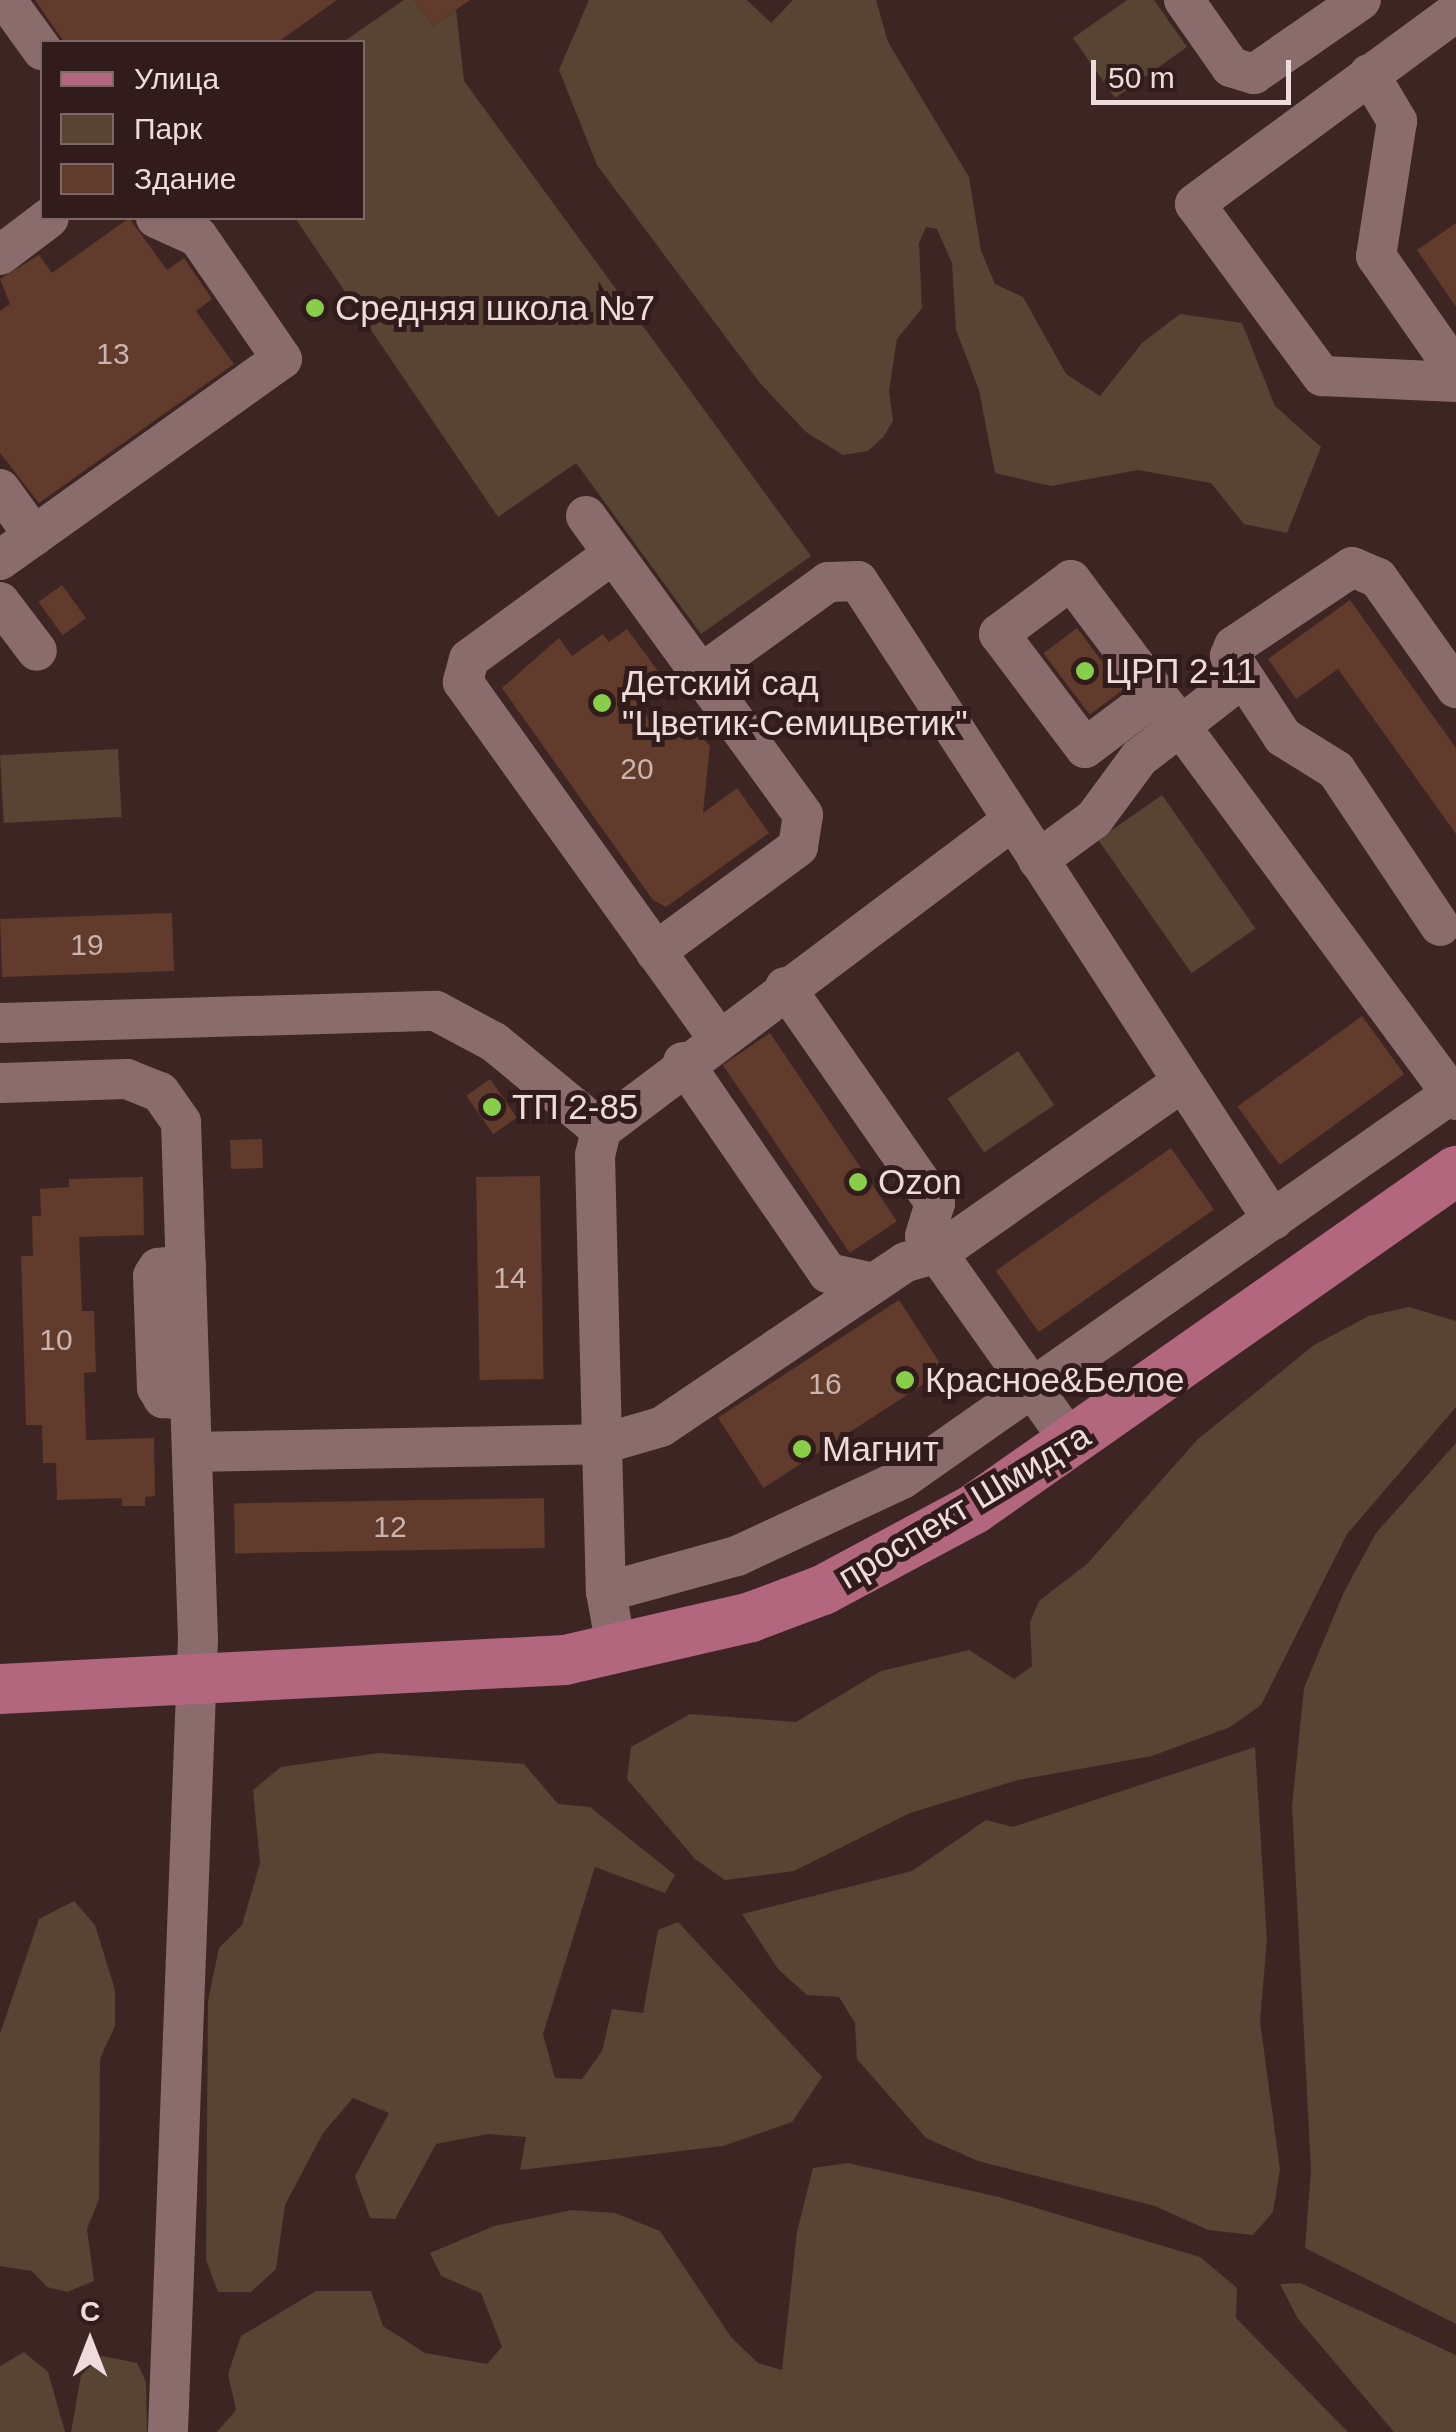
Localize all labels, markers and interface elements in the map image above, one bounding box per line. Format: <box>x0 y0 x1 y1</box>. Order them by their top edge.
legend <box>40 40 365 220</box>
scale bar <box>1096 40 1296 102</box>
text: 50 m <box>1108 61 1175 94</box>
text: Улица <box>134 62 219 95</box>
text: Парк <box>134 112 202 145</box>
text: Здание <box>134 162 236 195</box>
place label: Средняя школа №7 <box>335 287 655 329</box>
marker: Средняя школа №7 <box>304 297 326 319</box>
house number: 13 <box>96 336 130 372</box>
place label: ЦРП 2-11 <box>1105 650 1257 692</box>
marker: ЦРП 2-11 <box>1074 660 1096 682</box>
place label: Детский сад "Цветик-Семицветик" <box>622 662 968 744</box>
marker: Детский сад "Цветик-Семицветик" <box>591 692 613 714</box>
house number: 20 <box>620 751 654 787</box>
house number: 19 <box>70 927 104 963</box>
place label: ТП 2-85 <box>512 1086 638 1128</box>
marker: ТП 2-85 <box>481 1096 503 1118</box>
place label: Ozon <box>878 1161 962 1203</box>
marker: Ozon <box>847 1171 869 1193</box>
house number: 14 <box>493 1260 527 1296</box>
house number: 10 <box>39 1322 73 1358</box>
place label: Красное&Белое <box>925 1359 1184 1401</box>
house number: 16 <box>808 1366 842 1402</box>
marker: Красное&Белое <box>894 1369 916 1391</box>
street label: проспект Шмидта <box>830 1414 1098 1598</box>
place label: Магнит <box>822 1428 939 1470</box>
marker: Магнит <box>791 1438 813 1460</box>
house number: 12 <box>373 1509 407 1545</box>
north arrow <box>40 2292 140 2392</box>
text: С <box>80 2296 100 2327</box>

